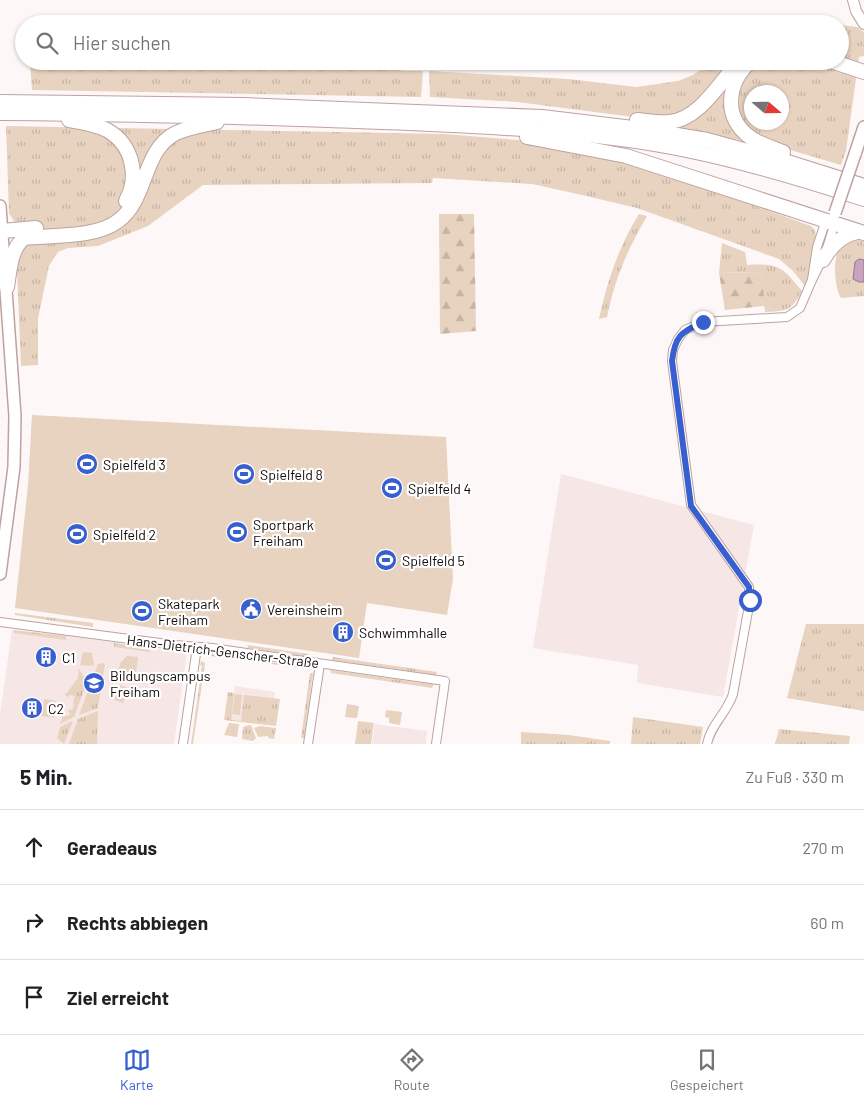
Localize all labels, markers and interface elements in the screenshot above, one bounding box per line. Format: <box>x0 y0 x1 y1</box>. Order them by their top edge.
search box <box>15 15 849 70</box>
icon: search <box>33 29 61 57</box>
text: Hier suchen <box>73 31 171 54</box>
north arrow <box>744 85 789 130</box>
route end <box>692 311 715 334</box>
sports icon: Spielfeld 3 <box>75 452 99 476</box>
place label: Spielfeld 3 <box>103 456 166 473</box>
sports icon: Spielfeld 8 <box>232 462 256 486</box>
place label: Spielfeld 8 <box>260 466 323 483</box>
sports icon: Spielfeld 4 <box>380 476 404 500</box>
place label: Spielfeld 4 <box>408 480 471 497</box>
place label: Sportpark Freiham <box>253 516 314 549</box>
sports icon: Sportpark Freiham <box>225 520 249 544</box>
sports icon: Spielfeld 2 <box>65 522 89 546</box>
place label: Spielfeld 2 <box>93 526 156 543</box>
sports icon: Spielfeld 5 <box>374 548 398 572</box>
place label: Spielfeld 5 <box>402 552 465 569</box>
route start <box>739 589 762 612</box>
place label: Skatepark Freiham <box>158 595 220 628</box>
public building icon: Vereinsheim <box>239 597 263 621</box>
sports icon: Skatepark Freiham <box>130 599 154 623</box>
place label: Vereinsheim <box>267 601 342 618</box>
building icon: Schwimmhalle <box>331 620 355 644</box>
place label: Schwimmhalle <box>359 624 447 641</box>
street label: Hans-Dietrich-Genscher-Straße <box>126 631 320 671</box>
building icon: C1 <box>34 645 58 669</box>
place label: C1 <box>62 649 75 666</box>
place label: Bildungscampus Freiham <box>110 667 211 700</box>
school or university icon: Bildungscampus Freiham <box>82 671 106 695</box>
building icon: C2 <box>20 696 44 720</box>
place label: C2 <box>48 700 64 717</box>
text: 5 Min. <box>20 764 73 789</box>
text: Zu Fuß · 330 m <box>745 767 844 786</box>
icon: ahead <box>20 833 48 861</box>
text: Geradeaus <box>67 836 157 859</box>
text: 270 m <box>802 838 844 857</box>
icon: right <box>20 908 48 936</box>
text: Rechts abbiegen <box>67 911 208 934</box>
text: 60 m <box>810 913 844 932</box>
icon: arrive <box>20 983 48 1011</box>
text: Ziel erreicht <box>67 986 169 1009</box>
tab: Karte <box>120 1046 153 1093</box>
tab: Route <box>394 1046 430 1093</box>
tab: Gespeichert <box>670 1046 744 1093</box>

